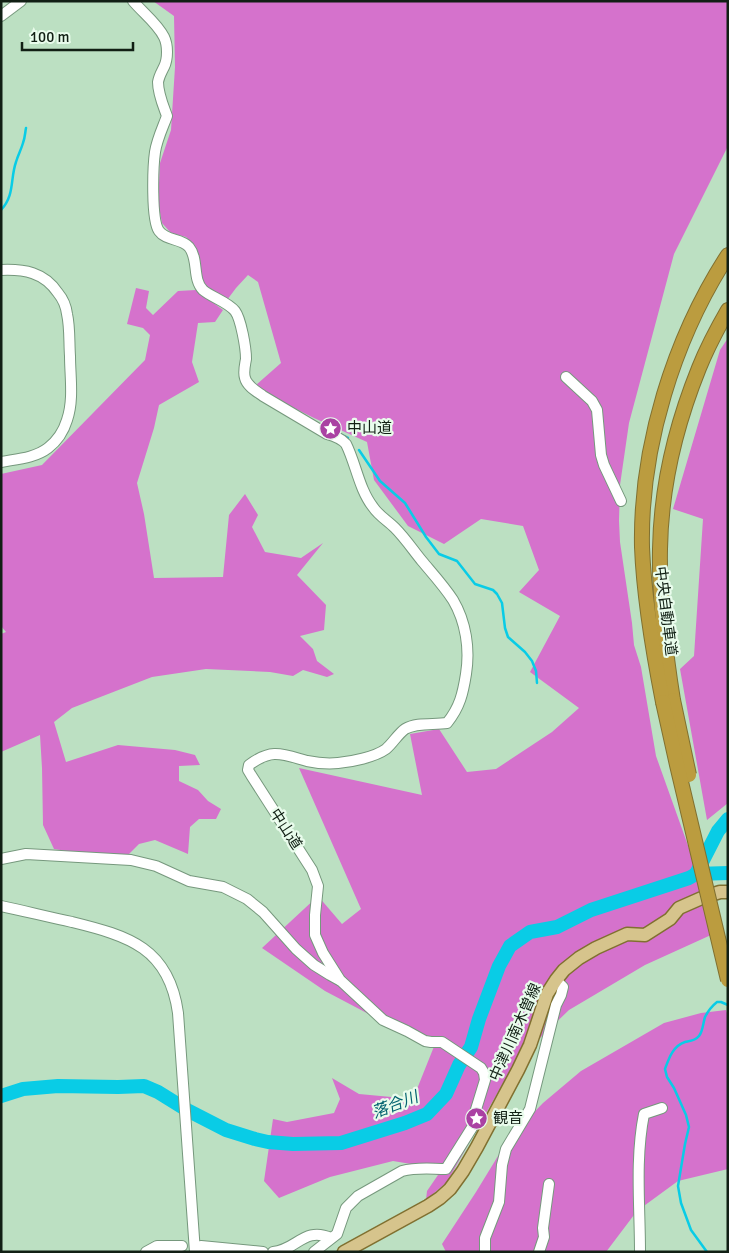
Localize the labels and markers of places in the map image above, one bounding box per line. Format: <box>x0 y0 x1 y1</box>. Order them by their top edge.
place icon: 中山道 <box>319 416 343 440</box>
place label: 中山道 <box>347 419 392 437</box>
place icon: 観音 <box>465 1106 489 1130</box>
place label: 観音 <box>493 1109 523 1127</box>

